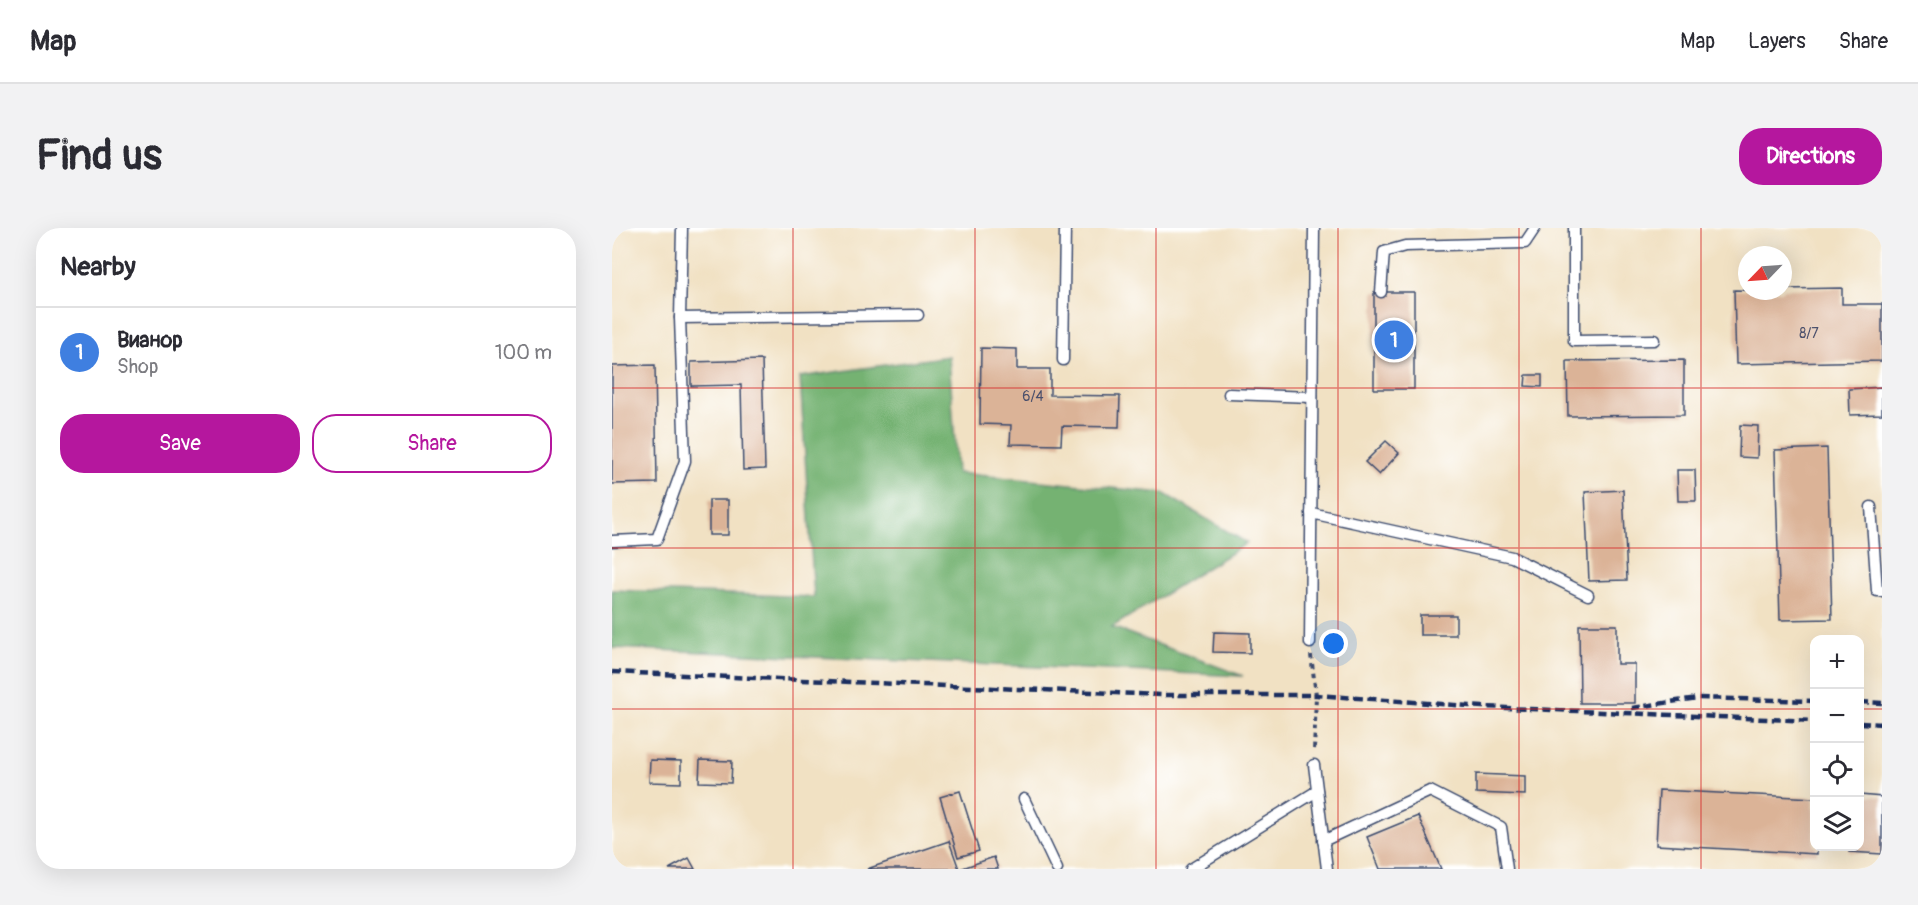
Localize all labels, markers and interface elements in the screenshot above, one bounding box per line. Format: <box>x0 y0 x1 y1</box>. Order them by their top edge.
text: Map <box>30 24 76 59</box>
text: Map <box>1680 28 1715 55</box>
text: Layers <box>1748 28 1806 55</box>
text: Share <box>1839 28 1888 55</box>
button: Directions <box>1739 128 1882 185</box>
text: Find us <box>36 130 162 182</box>
north arrow <box>1738 246 1792 300</box>
text: Nearby <box>60 251 136 283</box>
pin: 1 <box>1374 318 1414 362</box>
house number: 8/7 <box>1799 325 1819 342</box>
text: Вианор <box>117 326 183 354</box>
text: 1 <box>76 340 83 365</box>
text: 100 m <box>495 340 552 365</box>
text: Shop <box>117 354 158 379</box>
house number: 6/4 <box>1022 388 1044 405</box>
button: Save <box>60 414 300 473</box>
button: Share <box>312 414 552 473</box>
your location <box>1319 629 1348 658</box>
map controls <box>1810 635 1864 851</box>
button: + <box>1810 635 1864 689</box>
button: − <box>1810 689 1864 743</box>
button: locate <box>1810 743 1864 797</box>
button: layers <box>1810 797 1864 851</box>

